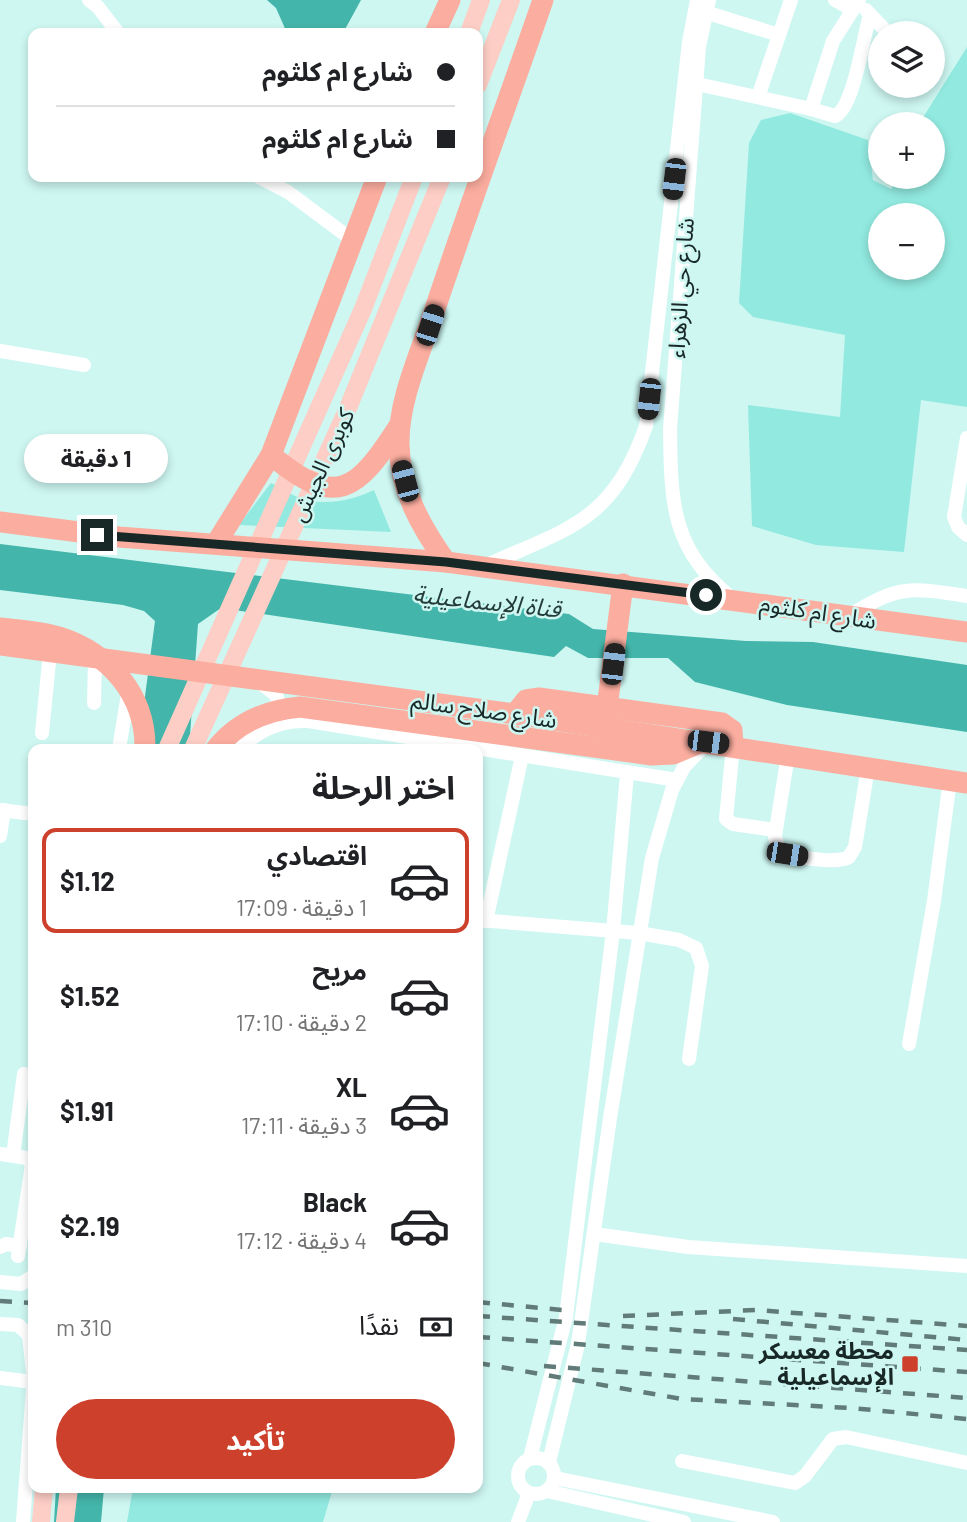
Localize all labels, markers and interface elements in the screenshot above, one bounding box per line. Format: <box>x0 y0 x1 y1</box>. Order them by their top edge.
map controls <box>868 21 945 280</box>
button: layers <box>868 21 945 98</box>
text: شارع ام كلثوم <box>262 55 413 86</box>
button: + <box>868 112 945 189</box>
text: شارع ام كلثوم <box>262 122 413 153</box>
car <box>662 157 687 201</box>
button: − <box>868 203 945 280</box>
street label: شارع حي الزهراء <box>661 217 703 359</box>
car <box>414 302 447 348</box>
car <box>637 377 662 421</box>
street label: كوبرى الجيش <box>283 403 361 526</box>
callout: 1 دقيقة <box>25 434 169 482</box>
text: 1 دقيقة <box>61 444 131 472</box>
car <box>390 458 421 504</box>
route end <box>81 519 113 551</box>
water label: قناة الإسماعيلية <box>411 578 565 626</box>
route start <box>690 579 722 611</box>
street label: شارع ام كلثوم <box>757 588 878 639</box>
car <box>601 642 626 686</box>
street label: شارع صلاح سالم <box>409 685 559 737</box>
car <box>686 729 731 755</box>
text: اختر الرحلة <box>312 767 455 805</box>
text: اقتصادي <box>267 839 367 870</box>
car <box>765 840 810 868</box>
icon: car <box>388 849 451 912</box>
text: $1.12 <box>60 865 115 896</box>
text: 1 دقيقة · 17:09 <box>236 893 367 921</box>
text: مريح <box>312 954 367 985</box>
icon: car <box>388 964 451 1027</box>
text: $1.52 <box>60 980 120 1011</box>
text: 2 دقيقة · 17:10 <box>236 1008 367 1036</box>
text: XL <box>336 1071 367 1102</box>
icon: car <box>388 1079 451 1142</box>
text: $1.91 <box>60 1095 114 1126</box>
text: 3 دقيقة · 17:11 <box>241 1111 367 1139</box>
text: Black <box>303 1186 367 1217</box>
icon: car <box>388 1194 451 1257</box>
text: $2.19 <box>60 1210 119 1241</box>
text: 4 دقيقة · 17:12 <box>236 1226 367 1254</box>
icon: cash <box>417 1308 455 1346</box>
text: نقدًا <box>359 1309 399 1340</box>
text: 310 m <box>56 1313 112 1341</box>
place label: محطة معسكر الإسماعيلية <box>758 1336 894 1393</box>
marker: محطة معسكر الإسماعيلية <box>900 1354 920 1374</box>
button: تأكيد <box>56 1399 455 1479</box>

